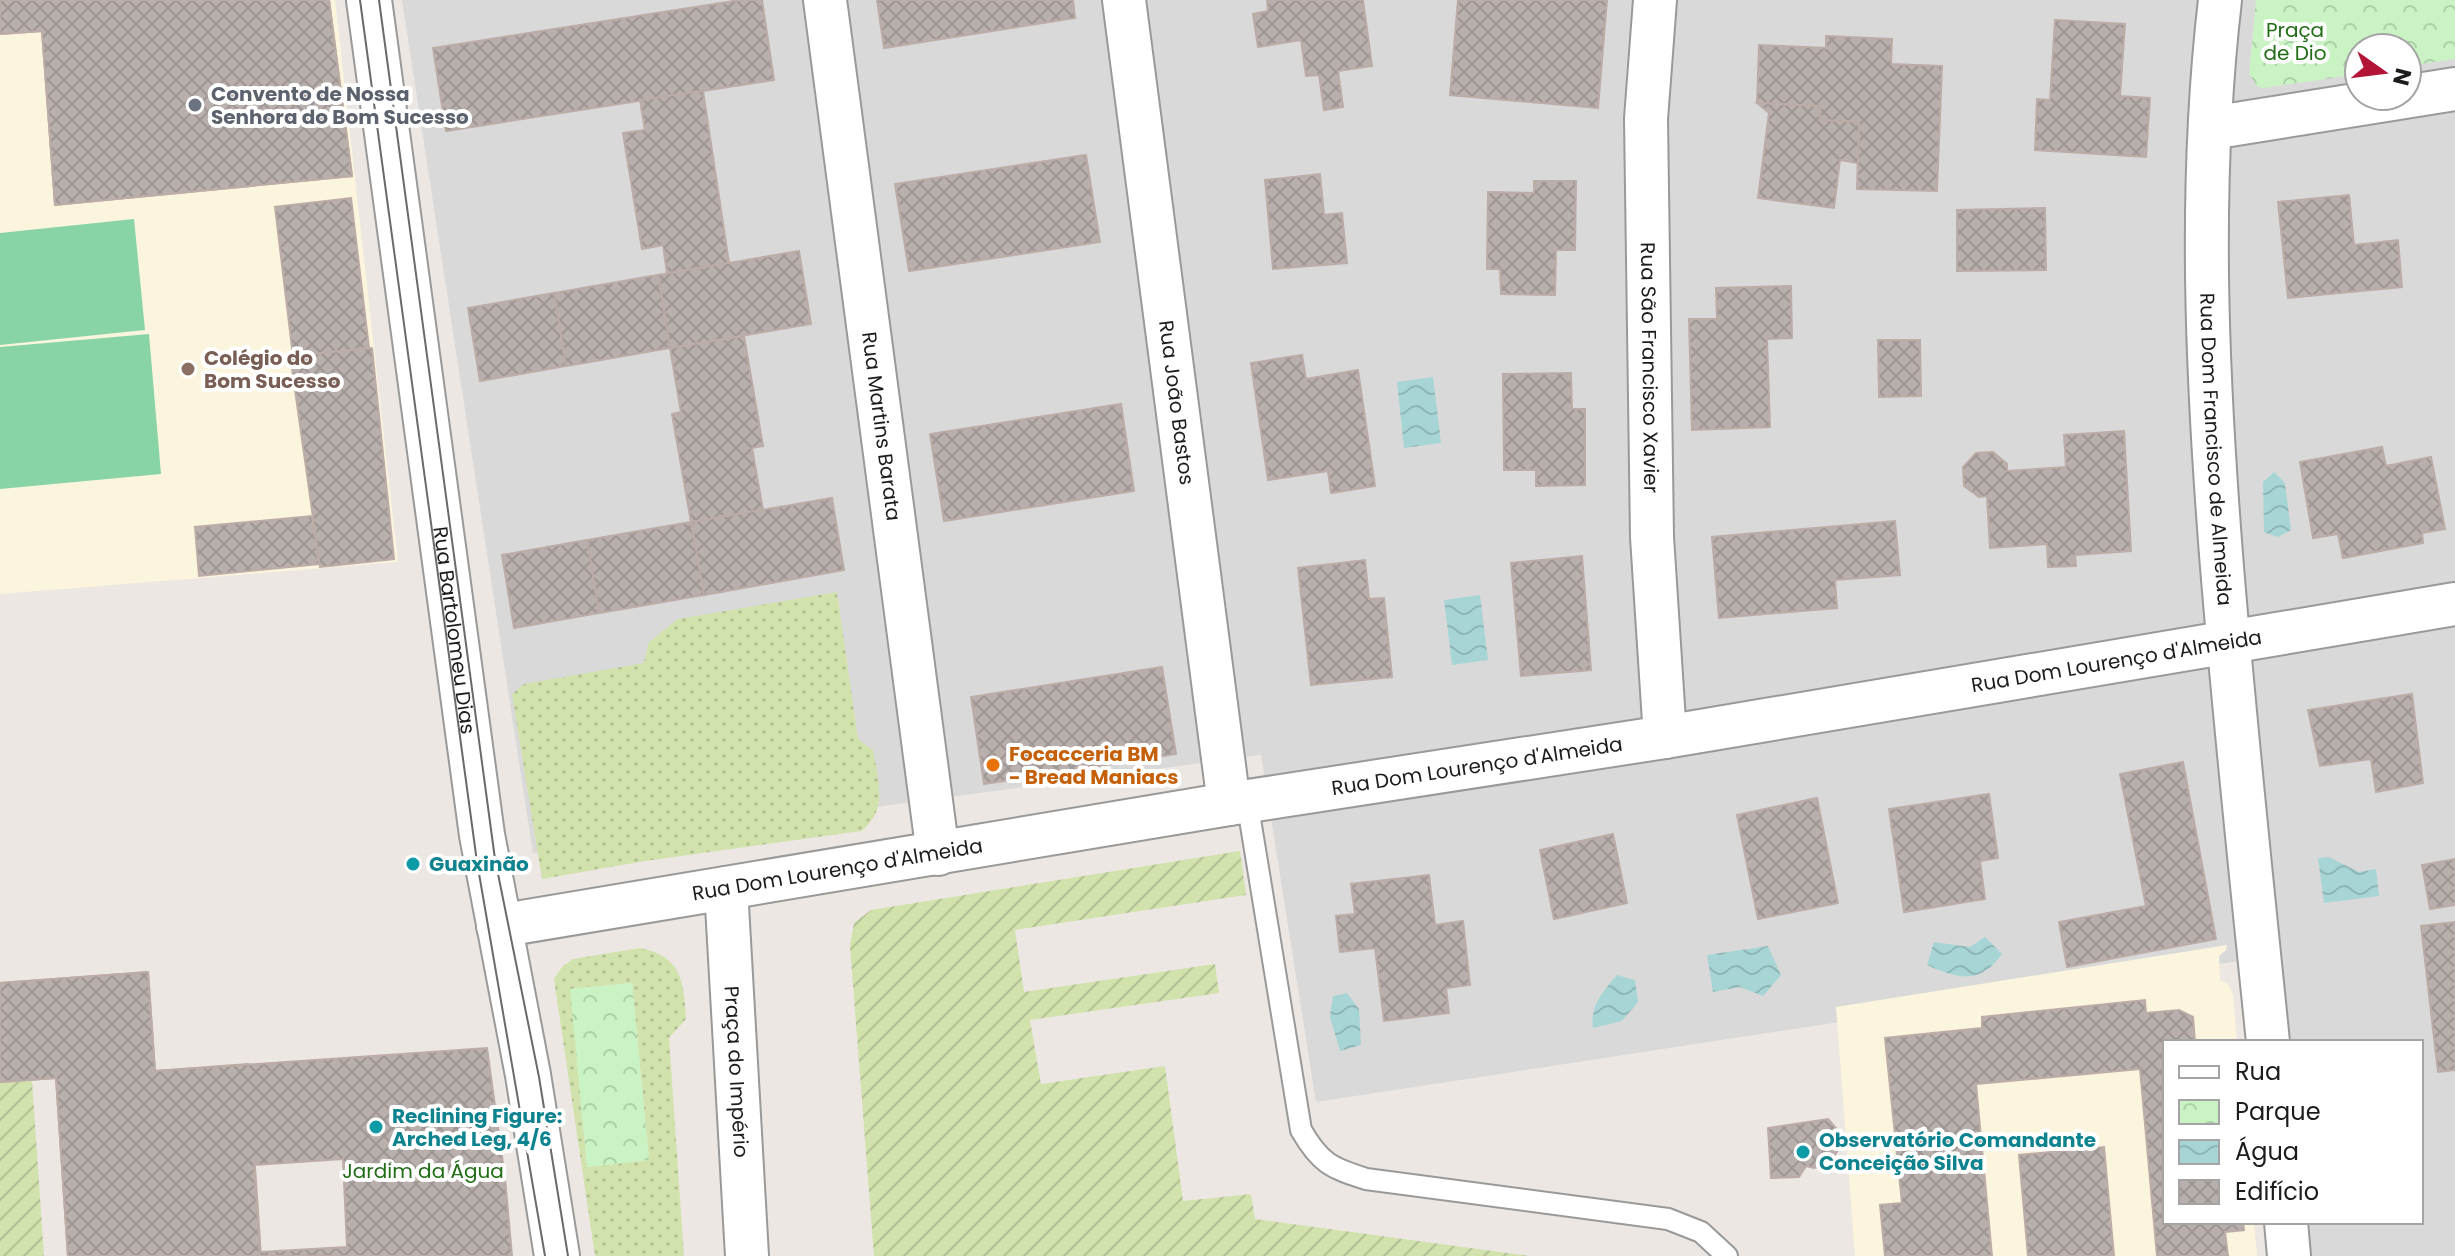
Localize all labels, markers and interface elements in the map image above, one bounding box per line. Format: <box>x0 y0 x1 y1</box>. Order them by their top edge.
park label: Praça de Dio <box>2263 16 2327 67</box>
north arrow <box>2343 32 2423 112</box>
text: N <box>2385 65 2419 88</box>
place label: Convento de Nossa Senhora do Bom Sucesso <box>211 80 469 131</box>
marker: Convento de Nossa Senhora do Bom Sucesso <box>186 96 204 114</box>
street label: Rua São Francisco Xavier <box>1634 242 1665 493</box>
street label: Rua Dom Francisco de Almeida <box>2193 293 2239 607</box>
street label: Rua João Bastos <box>1152 319 1201 487</box>
street label: Rua Martins Barata <box>855 330 908 523</box>
place label: Colégio do Bom Sucesso <box>204 344 341 395</box>
marker: Colégio do Bom Sucesso <box>179 360 197 378</box>
street label: Rua Bartolomeu Dias <box>426 525 482 736</box>
street label: Rua Dom Lourenço d'Almeida <box>1969 623 2264 699</box>
street label: Rua Dom Lourenço d'Almeida <box>1329 730 1624 802</box>
place label: Focacceria BM - Bread Maniacs <box>1009 740 1178 791</box>
marker: Focacceria BM - Bread Maniacs <box>984 756 1002 774</box>
street label: Rua Dom Lourenço d'Almeida <box>690 831 985 907</box>
place label: Guaxinão <box>429 850 529 878</box>
marker: Guaxinão <box>404 855 422 873</box>
street label: Praça do Império <box>718 985 755 1158</box>
legend <box>2163 1040 2423 1224</box>
text: Rua <box>2235 1055 2281 1088</box>
text: Parque <box>2235 1095 2321 1128</box>
place label: Reclining Figure: Arched Leg, 4/6 <box>392 1102 562 1153</box>
marker: Reclining Figure: Arched Leg, 4/6 <box>367 1118 385 1136</box>
place label: Observatório Comandante Conceição Silva <box>1819 1126 2096 1177</box>
text: Água <box>2235 1135 2299 1168</box>
marker: Observatório Comandante Conceição Silva <box>1794 1143 1812 1161</box>
park label: Jardim da Água <box>342 1157 504 1185</box>
text: Edifício <box>2235 1175 2319 1208</box>

